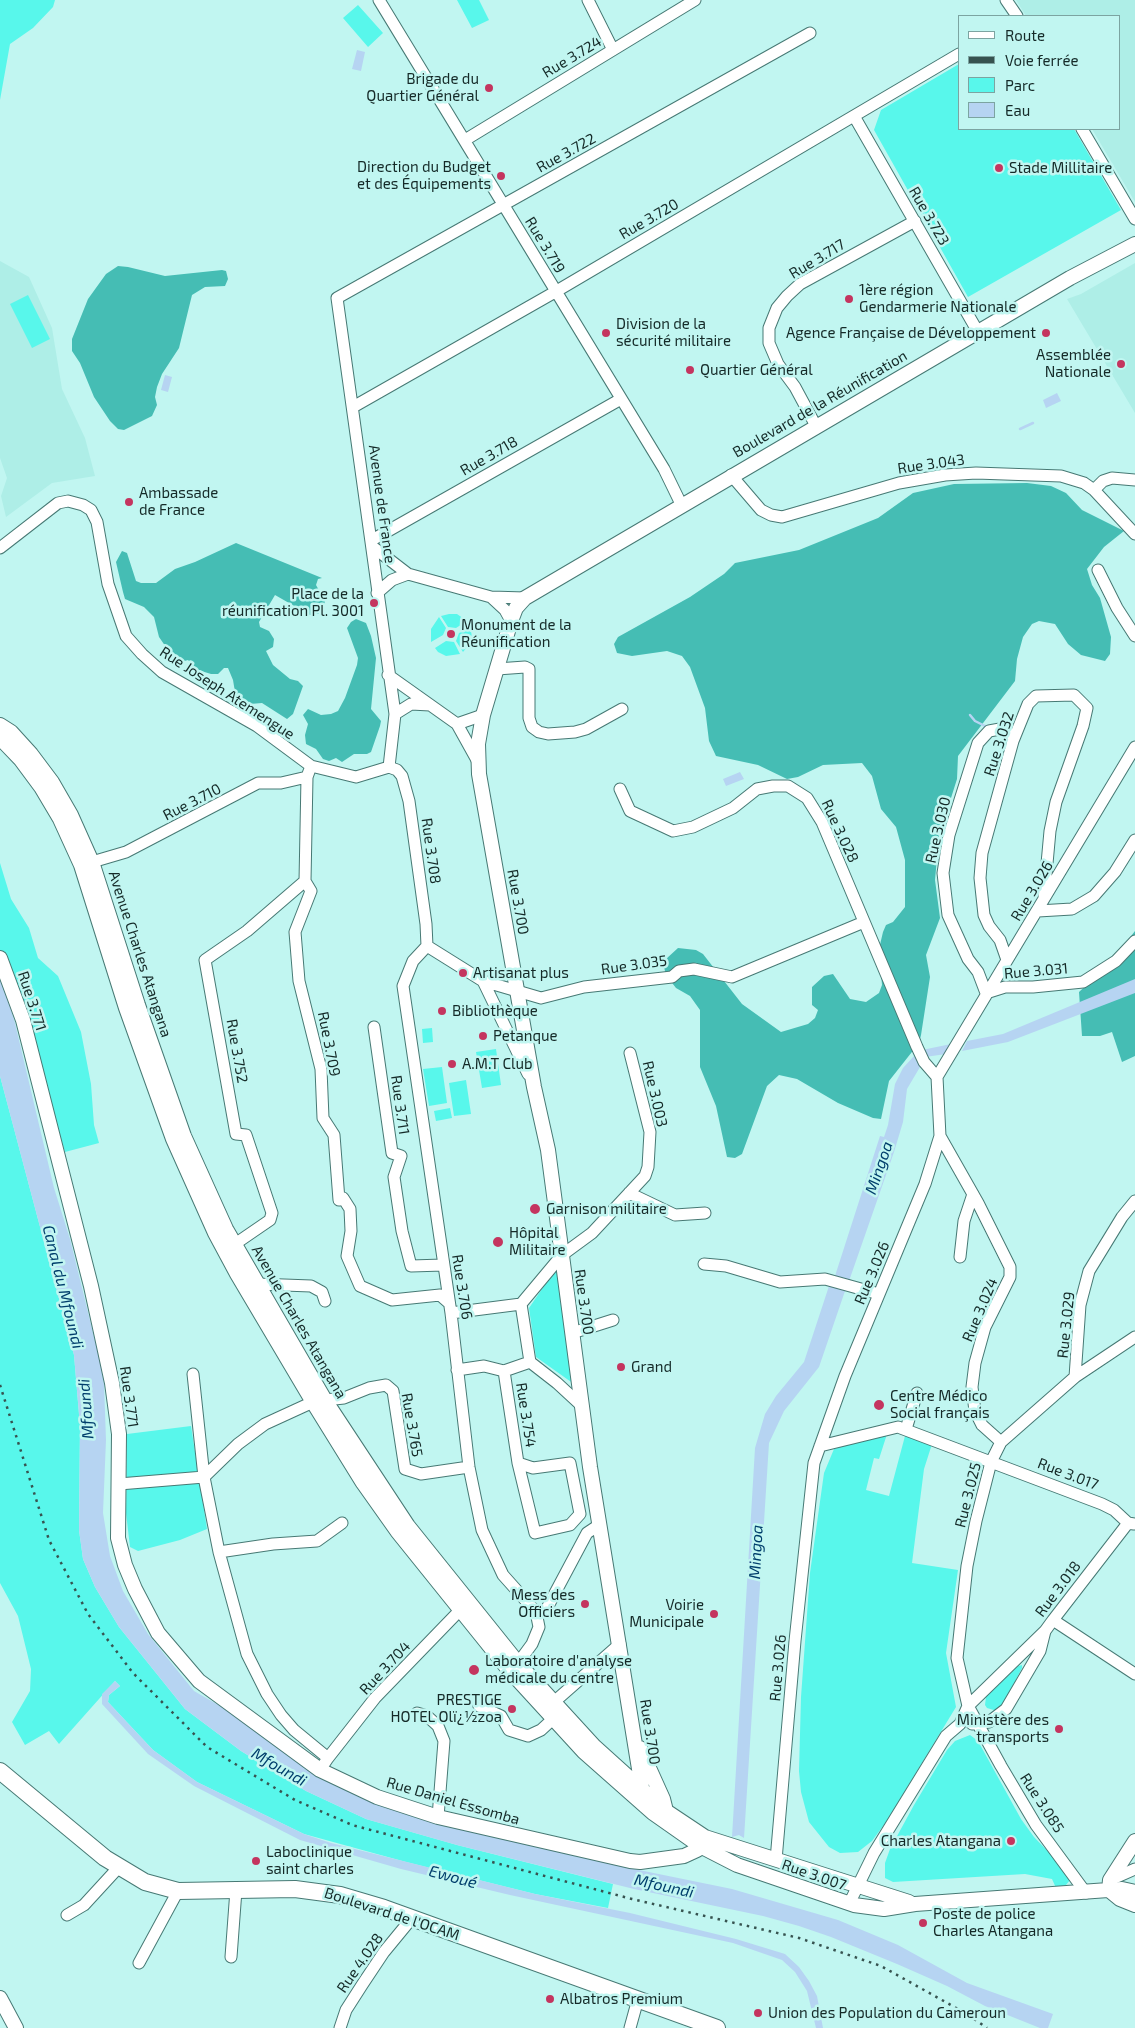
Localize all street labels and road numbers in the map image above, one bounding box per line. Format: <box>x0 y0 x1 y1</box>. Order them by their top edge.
street label: Rue 3.724 <box>539 32 605 82</box>
street label: Rue 3.722 <box>533 129 599 177</box>
street label: Rue 3.723 <box>905 183 953 249</box>
street label: Rue 3.720 <box>616 195 682 243</box>
street label: Rue 3.719 <box>521 213 569 277</box>
street label: Rue 3.717 <box>786 235 848 283</box>
street label: Boulevard de la Réunification <box>730 347 910 461</box>
street label: Rue 3.718 <box>457 432 521 480</box>
street label: Avenue de France <box>365 443 399 565</box>
street label: Rue 3.043 <box>896 450 966 478</box>
street label: Rue Joseph Atemengue <box>156 643 298 743</box>
street label: Rue 3.032 <box>980 709 1018 779</box>
street label: Rue 3.710 <box>160 780 224 824</box>
street label: Rue 3.030 <box>922 795 954 865</box>
street label: Rue 3.028 <box>818 797 862 865</box>
street label: Rue 3.708 <box>417 817 445 885</box>
street label: Rue 3.026 <box>1007 858 1057 924</box>
street label: Rue 3.700 <box>503 868 533 936</box>
street label: Avenue Charles Atangana <box>105 869 175 1039</box>
street label: Rue 3.035 <box>600 951 668 979</box>
street label: Rue 3.031 <box>1003 959 1069 983</box>
street label: Rue 3.771 <box>14 969 50 1033</box>
street label: Rue 3.709 <box>314 1010 344 1078</box>
street label: Rue 3.752 <box>223 1018 251 1084</box>
street label: Rue 3.003 <box>639 1059 671 1129</box>
street label: Rue 3.711 <box>387 1074 413 1136</box>
street label: Rue 3.026 <box>851 1239 893 1307</box>
street label: Avenue Charles Atangana <box>248 1242 350 1402</box>
street label: Rue 3.706 <box>448 1253 476 1321</box>
street label: Rue 3.700 <box>570 1268 598 1336</box>
street label: Rue 3.024 <box>958 1275 1002 1345</box>
street label: Rue 3.029 <box>1054 1291 1078 1359</box>
street label: Rue 3.771 <box>116 1365 142 1429</box>
street label: Rue 3.754 <box>512 1381 540 1449</box>
street label: Rue 3.765 <box>398 1392 426 1458</box>
street label: Rue 3.017 <box>1035 1454 1101 1494</box>
street label: Rue 3.025 <box>951 1461 985 1529</box>
street label: Rue 3.018 <box>1031 1558 1085 1620</box>
street label: Rue 3.026 <box>766 1634 790 1702</box>
street label: Rue 3.704 <box>356 1638 414 1698</box>
street label: Rue 3.700 <box>636 1698 664 1766</box>
street label: Rue 3.085 <box>1016 1770 1068 1836</box>
street label: Rue Daniel Essomba <box>384 1773 522 1829</box>
street label: Rue 3.007 <box>780 1856 848 1894</box>
street label: Boulevard de l'OCAM <box>322 1884 462 1944</box>
street label: Rue 4.028 <box>333 1930 387 1996</box>

